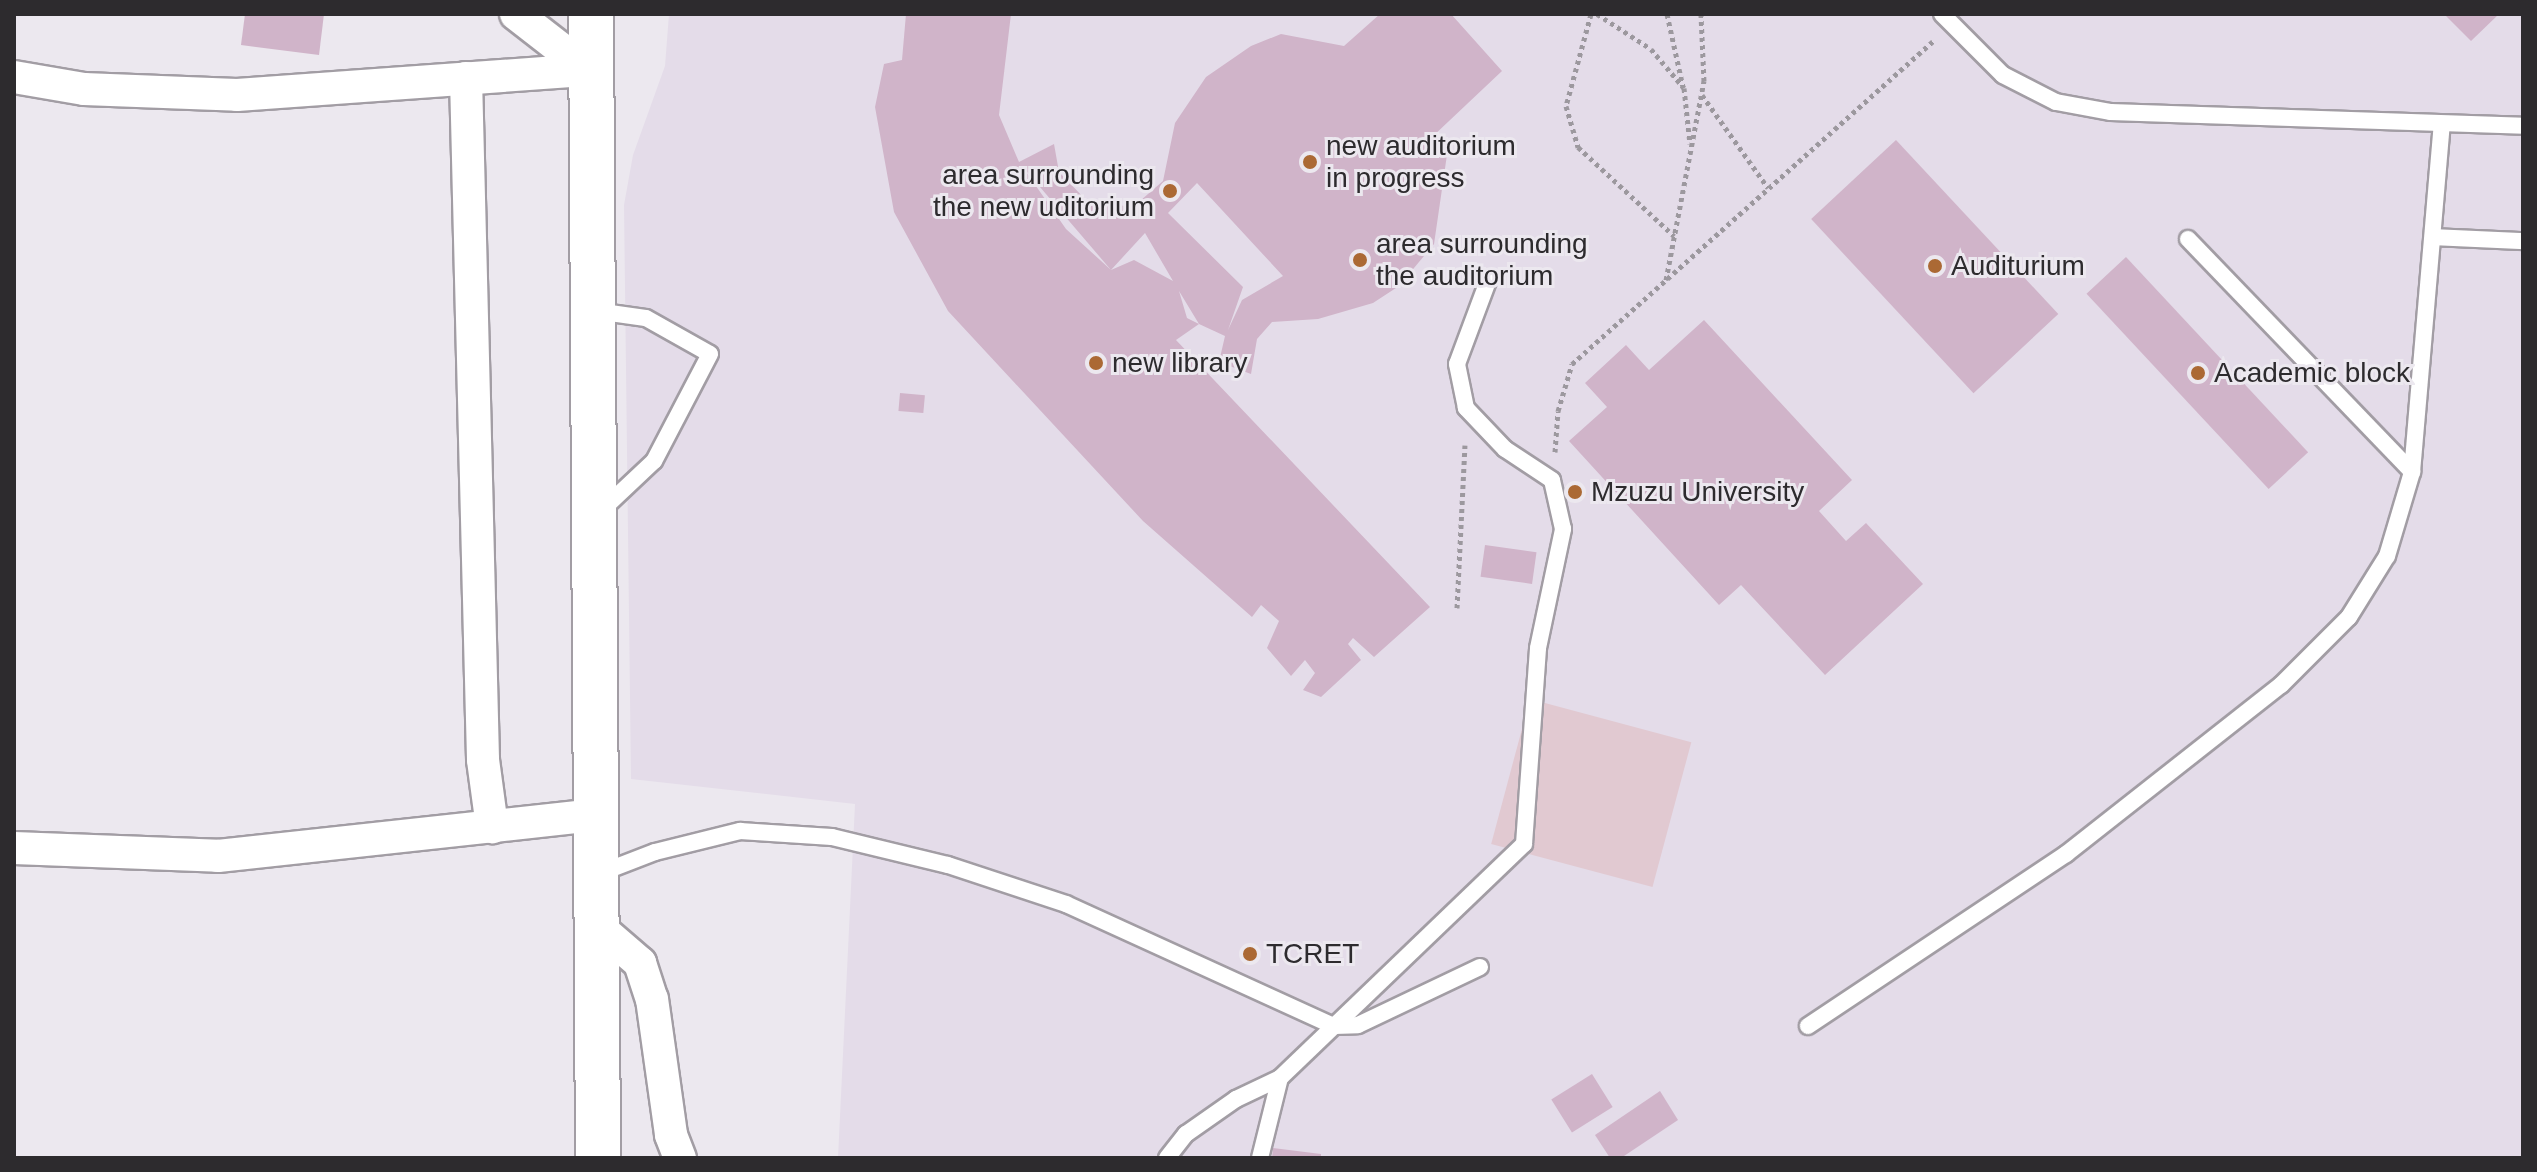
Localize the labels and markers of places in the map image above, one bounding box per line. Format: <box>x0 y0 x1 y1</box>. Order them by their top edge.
place label: new auditorium in progress <box>1326 129 1516 195</box>
marker: new auditorium in progress <box>1301 153 1319 171</box>
place label: area surrounding the new uditorium <box>933 158 1154 224</box>
marker: area surrounding the new uditorium <box>1161 182 1179 200</box>
place label: area surrounding the auditorium <box>1376 227 1588 293</box>
place label: Auditurium <box>1951 249 2085 283</box>
marker: area surrounding the auditorium <box>1351 251 1369 269</box>
marker: Auditurium <box>1926 257 1944 275</box>
place label: new library <box>1112 346 1247 380</box>
marker: new library <box>1087 354 1105 372</box>
place label: Academic block <box>2214 356 2410 390</box>
marker: Academic block <box>2189 364 2207 382</box>
place label: Mzuzu University <box>1591 475 1804 509</box>
marker: Mzuzu University <box>1566 483 1584 501</box>
place label: TCRET <box>1266 937 1359 971</box>
marker: TCRET <box>1241 945 1259 963</box>

